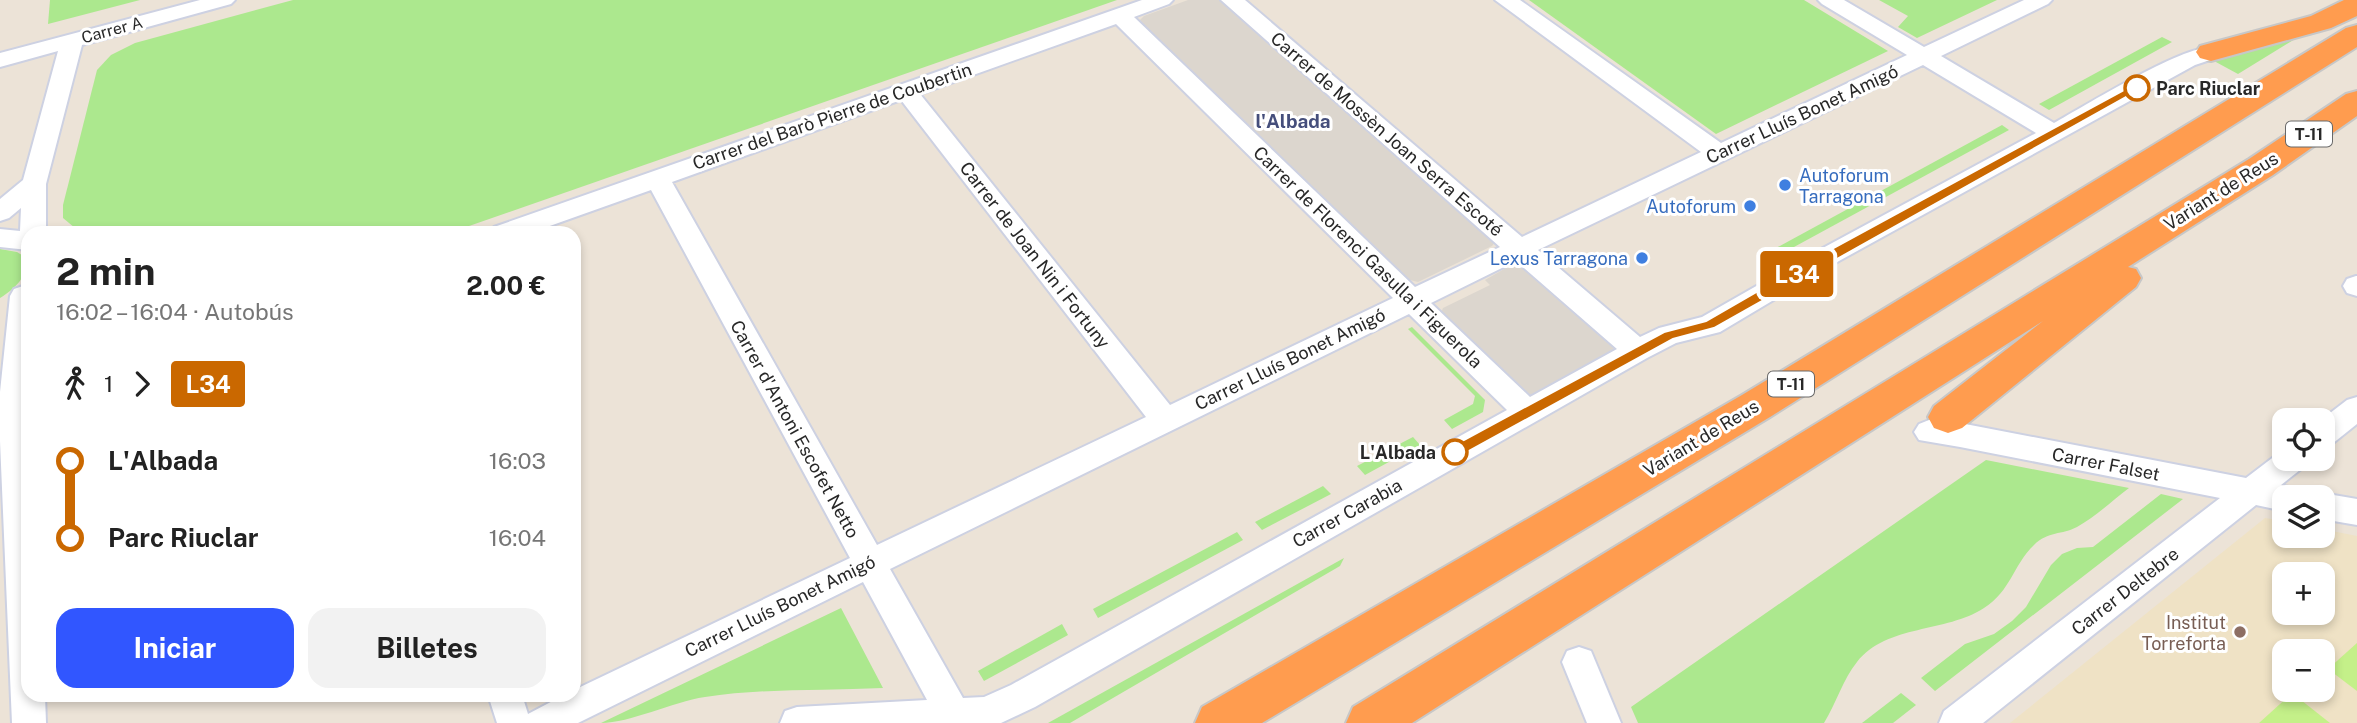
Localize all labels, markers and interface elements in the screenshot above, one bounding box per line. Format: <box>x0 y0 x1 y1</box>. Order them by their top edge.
street label: Carrer A <box>79 13 145 47</box>
street label: Carrer de Mossèn Joan Serra Escoté <box>1267 28 1507 240</box>
street label: Carrer del Barò Pierre de Coubertin <box>690 58 974 174</box>
street label: Carrer Lluís Bonet Amigó <box>1703 60 1901 168</box>
marker: Parc Riuclar <box>2124 75 2150 101</box>
place label: Parc Riuclar <box>2156 78 2261 99</box>
district label: l'Albada <box>1255 110 1331 132</box>
road number: T-11 <box>2286 122 2332 146</box>
street label: Carrer de Florenci Gasulla i Figuerola <box>1249 142 1487 372</box>
street label: Variant de Reus <box>2160 147 2282 235</box>
street label: Carrer de Joan Nin i Fortuny <box>956 158 1115 353</box>
place label: Autoforum Tarragona <box>1799 165 1889 207</box>
marker: Autoforum Tarragona <box>1777 177 1793 193</box>
place label: Autoforum <box>1646 196 1736 217</box>
marker: Autoforum <box>1742 198 1758 214</box>
place label: Lexus Tarragona <box>1490 248 1628 269</box>
text: 2 min <box>56 249 156 294</box>
marker: Lexus Tarragona <box>1634 250 1650 266</box>
line badge: L34 <box>1757 251 1837 297</box>
text: L34 <box>1774 260 1820 288</box>
text: 2.00 € <box>466 270 546 301</box>
text: 16:02 – 16:04 · Autobús <box>56 298 294 325</box>
street label: Carrer Lluís Bonet Amigó <box>1191 304 1389 414</box>
street label: Carrer d'Antoni Escofet Netto <box>726 317 864 541</box>
icon: walk <box>56 365 94 403</box>
icon: forward <box>123 365 161 403</box>
text: 1 <box>104 370 113 397</box>
text: L34 <box>185 370 231 398</box>
road number: T-11 <box>1768 372 1814 396</box>
street label: Variant de Reus <box>1640 395 1762 481</box>
map controls <box>2272 408 2335 702</box>
button: locate <box>2272 408 2335 471</box>
marker: L'Albada <box>1442 439 1468 465</box>
place label: L'Albada <box>1360 442 1436 463</box>
street label: Carrer Falset <box>2050 443 2162 485</box>
text: L'Albada <box>108 445 218 476</box>
text: 16:03 <box>489 447 546 474</box>
street label: Carrer Carabia <box>1289 474 1405 552</box>
button: layers <box>2272 485 2335 548</box>
text: Parc Riuclar <box>108 522 258 553</box>
text: 16:04 <box>489 524 546 551</box>
street label: Carrer Deltebre <box>2067 543 2183 639</box>
street label: Carrer Lluís Bonet Amigó <box>681 551 879 661</box>
button: + <box>2272 562 2335 625</box>
button: Iniciar <box>56 608 294 688</box>
button: Billetes <box>308 608 546 688</box>
place label: Institut Torreforta <box>2142 612 2226 654</box>
marker: Institut Torreforta <box>2232 624 2248 640</box>
button: − <box>2272 639 2335 702</box>

